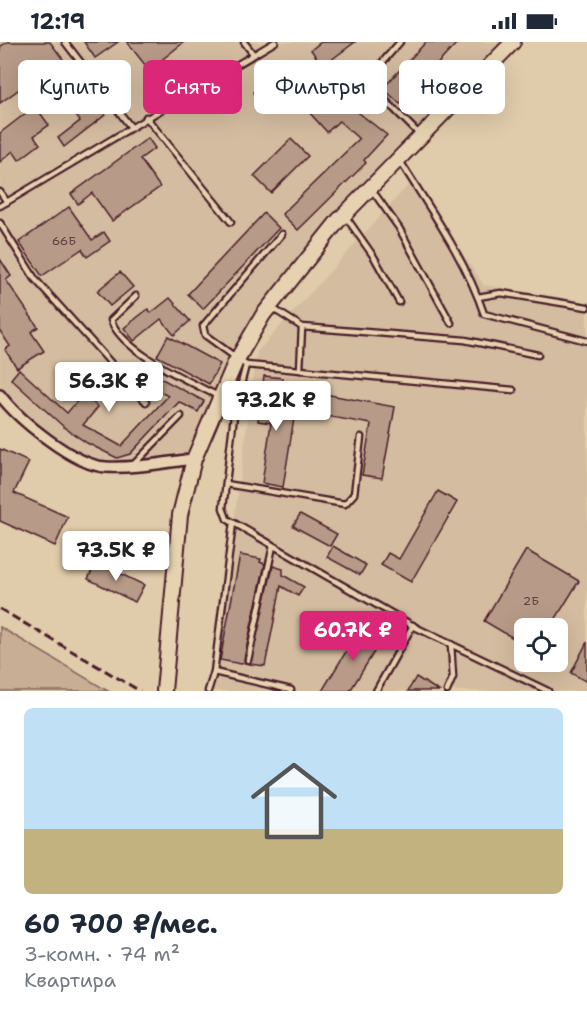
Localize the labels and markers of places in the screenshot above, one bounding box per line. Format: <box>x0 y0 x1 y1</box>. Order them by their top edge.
pin: 56.3K ₽ <box>54 362 164 413</box>
pin: 73.2K ₽ <box>221 381 331 432</box>
pin: 73.5K ₽ <box>61 531 171 582</box>
pin: 60.7K ₽ <box>298 611 408 662</box>

